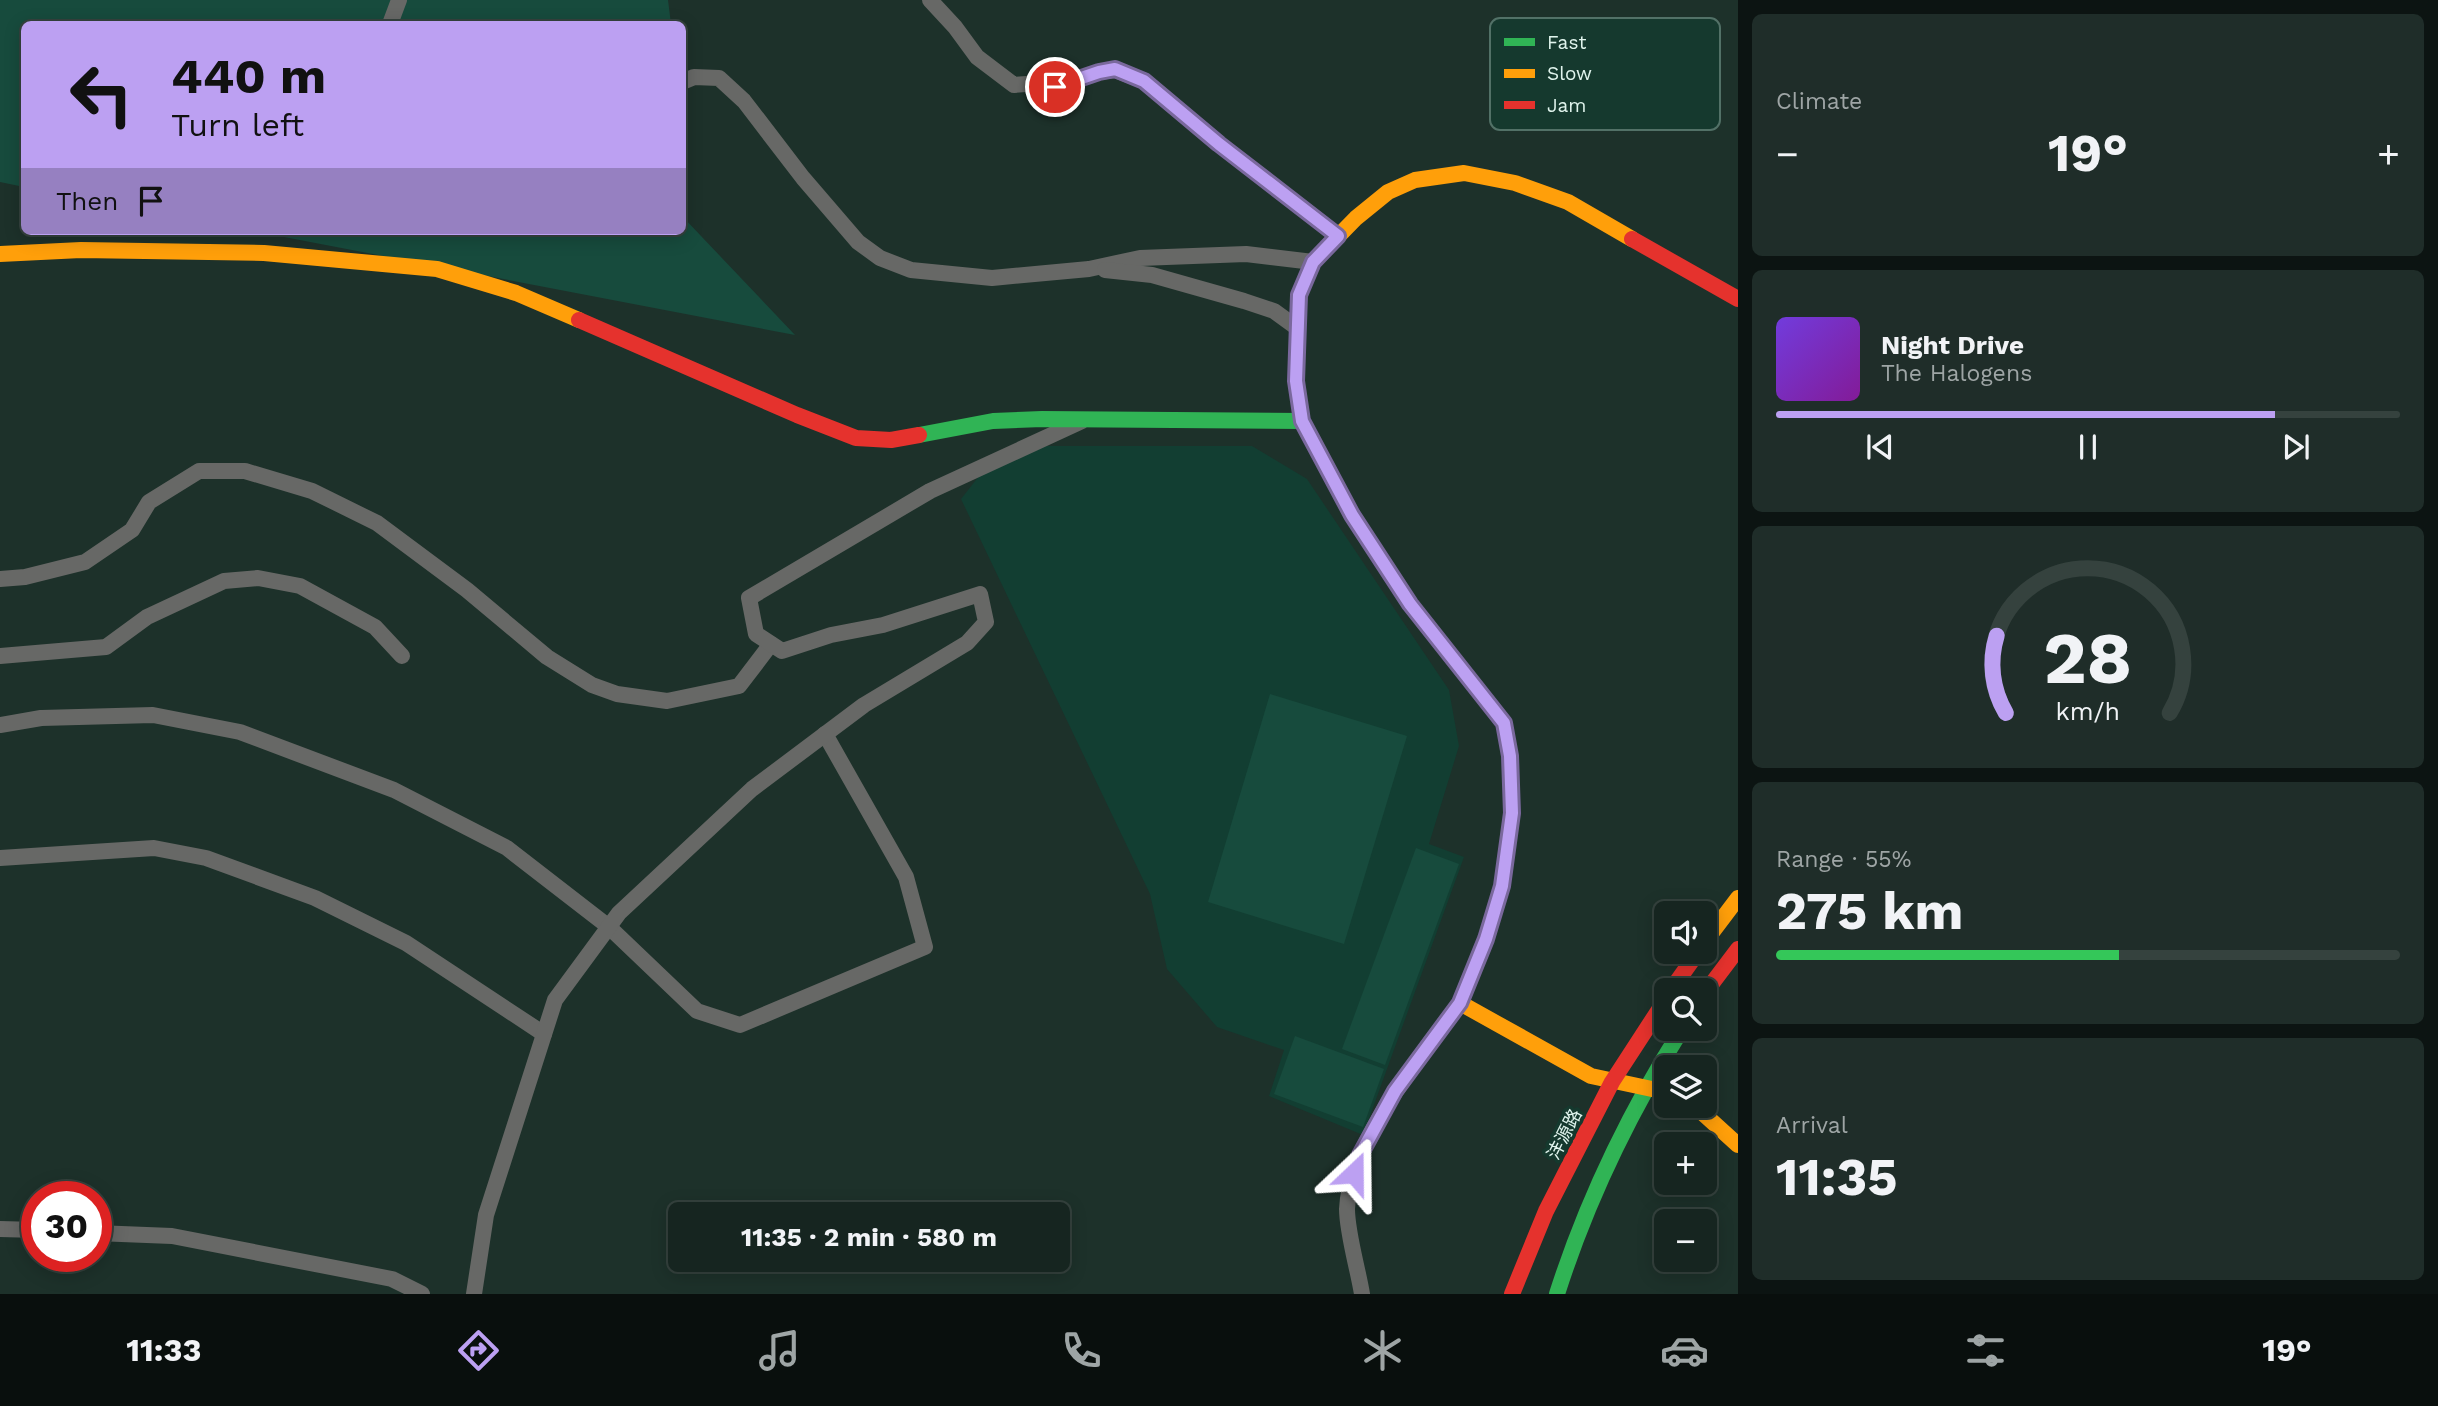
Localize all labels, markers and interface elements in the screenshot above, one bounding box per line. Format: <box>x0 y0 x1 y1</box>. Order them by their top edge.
legend <box>1490 18 1720 130</box>
text: Fast <box>1547 31 1586 54</box>
text: 440 m <box>171 47 326 105</box>
icon: left <box>56 49 147 140</box>
pin <box>1025 57 1085 117</box>
text: Slow <box>1547 62 1592 85</box>
icon: arrive <box>1036 68 1074 106</box>
text: Climate <box>1776 88 1862 115</box>
text: Jam <box>1547 94 1586 117</box>
text: Turn left <box>171 106 304 144</box>
text: 19° <box>2048 123 2128 184</box>
text: − <box>1776 132 1799 176</box>
text: + <box>2377 132 2400 176</box>
icon: arrive <box>132 182 170 220</box>
text: Then <box>56 186 118 216</box>
text: Night Drive <box>1881 330 2024 360</box>
text: The Halogens <box>1881 360 2032 387</box>
icon: previous <box>1861 428 1899 466</box>
icon: pause <box>2069 428 2107 466</box>
icon: next <box>2277 428 2315 466</box>
text: 28 <box>2043 615 2133 701</box>
text: km/h <box>2056 697 2120 726</box>
text: Range · 55% <box>1776 846 1911 873</box>
text: 275 km <box>1776 881 1964 942</box>
map controls <box>1654 901 1717 1272</box>
button: sound <box>1654 901 1717 964</box>
button: search <box>1654 978 1717 1041</box>
button: layers <box>1654 1055 1717 1118</box>
street label: 沣源路 <box>1542 1105 1586 1163</box>
text: Arrival <box>1776 1112 1848 1139</box>
button: + <box>1654 1132 1717 1195</box>
position arrow <box>1317 1136 1391 1210</box>
text: 11:35 <box>1776 1147 1898 1208</box>
speed limit sign: 30 <box>21 1181 112 1272</box>
button: − <box>1654 1209 1717 1272</box>
text: 11:35 · 2 min · 580 m <box>741 1222 997 1252</box>
icon: directions <box>454 1326 503 1375</box>
icon: music <box>755 1326 804 1375</box>
icon: phone <box>1057 1326 1106 1375</box>
icon: climate <box>1358 1326 1407 1375</box>
icon: car <box>1660 1326 1709 1375</box>
icon: filters <box>1961 1326 2010 1375</box>
text: 11:33 <box>126 1331 201 1369</box>
text: 19° <box>2262 1331 2312 1369</box>

